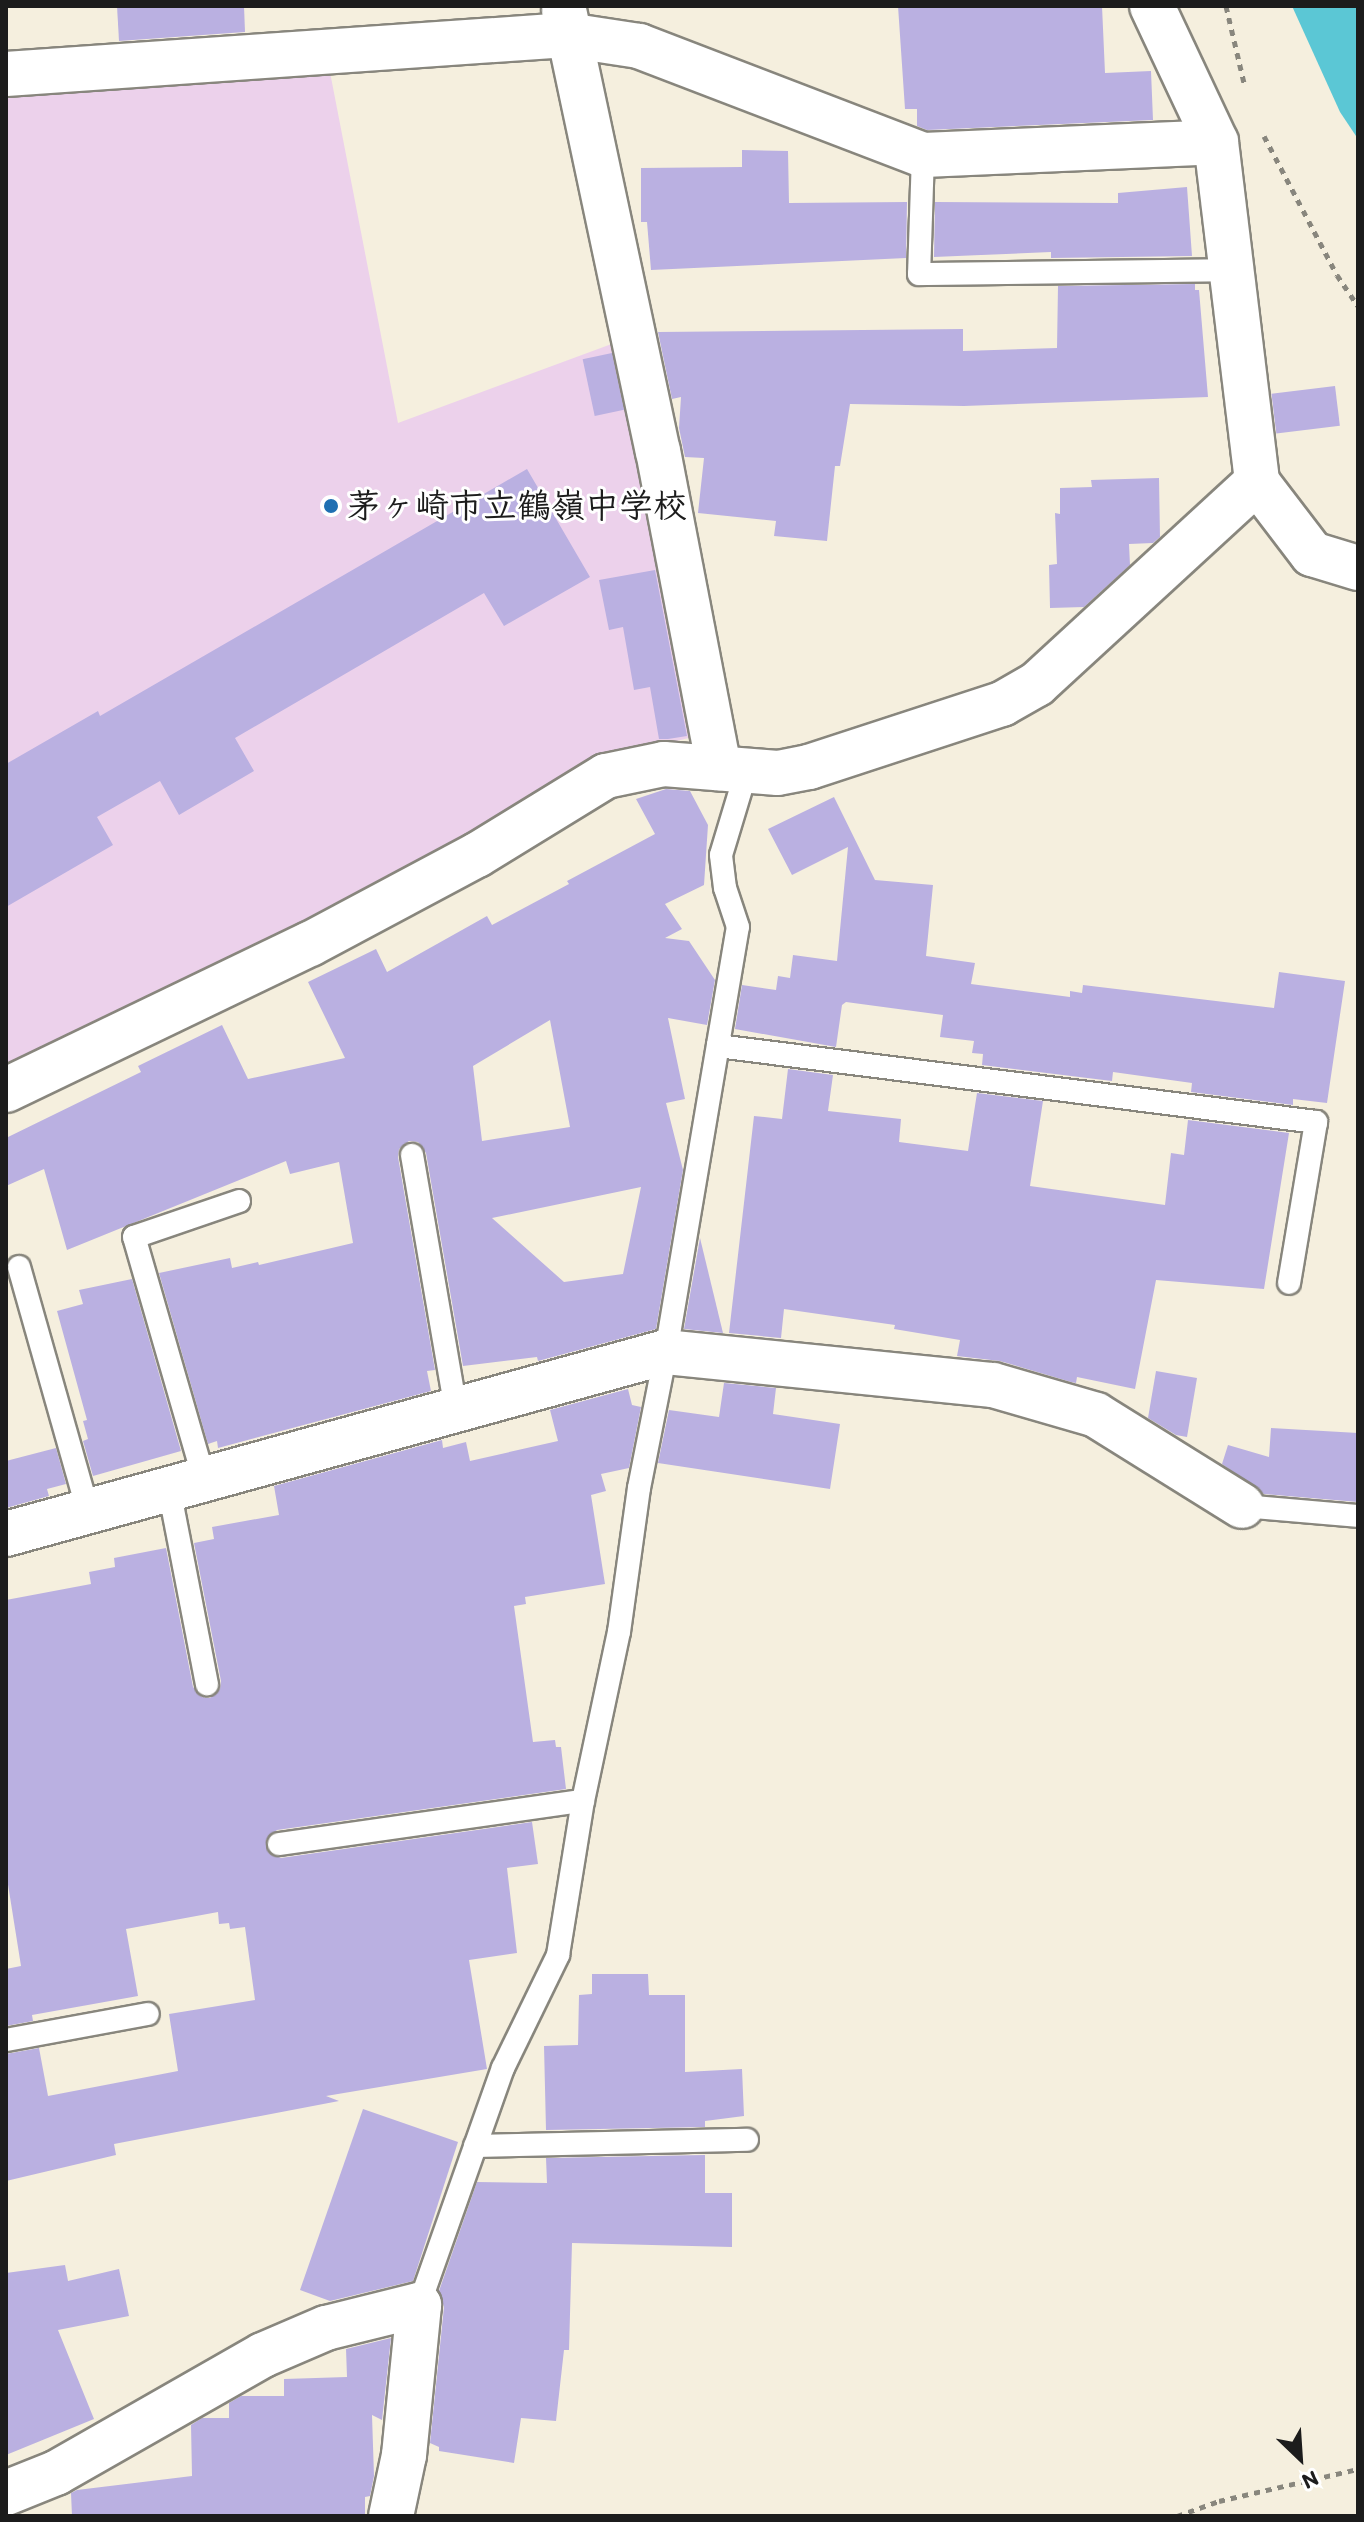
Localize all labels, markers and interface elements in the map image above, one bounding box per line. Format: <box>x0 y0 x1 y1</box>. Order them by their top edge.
place label: 茅ヶ崎市立鶴嶺中学校 <box>347 486 687 526</box>
marker: 茅ヶ崎市立鶴嶺中学校 <box>322 497 340 515</box>
north arrow <box>1260 2418 1340 2498</box>
text: N <box>1298 2465 1323 2496</box>

